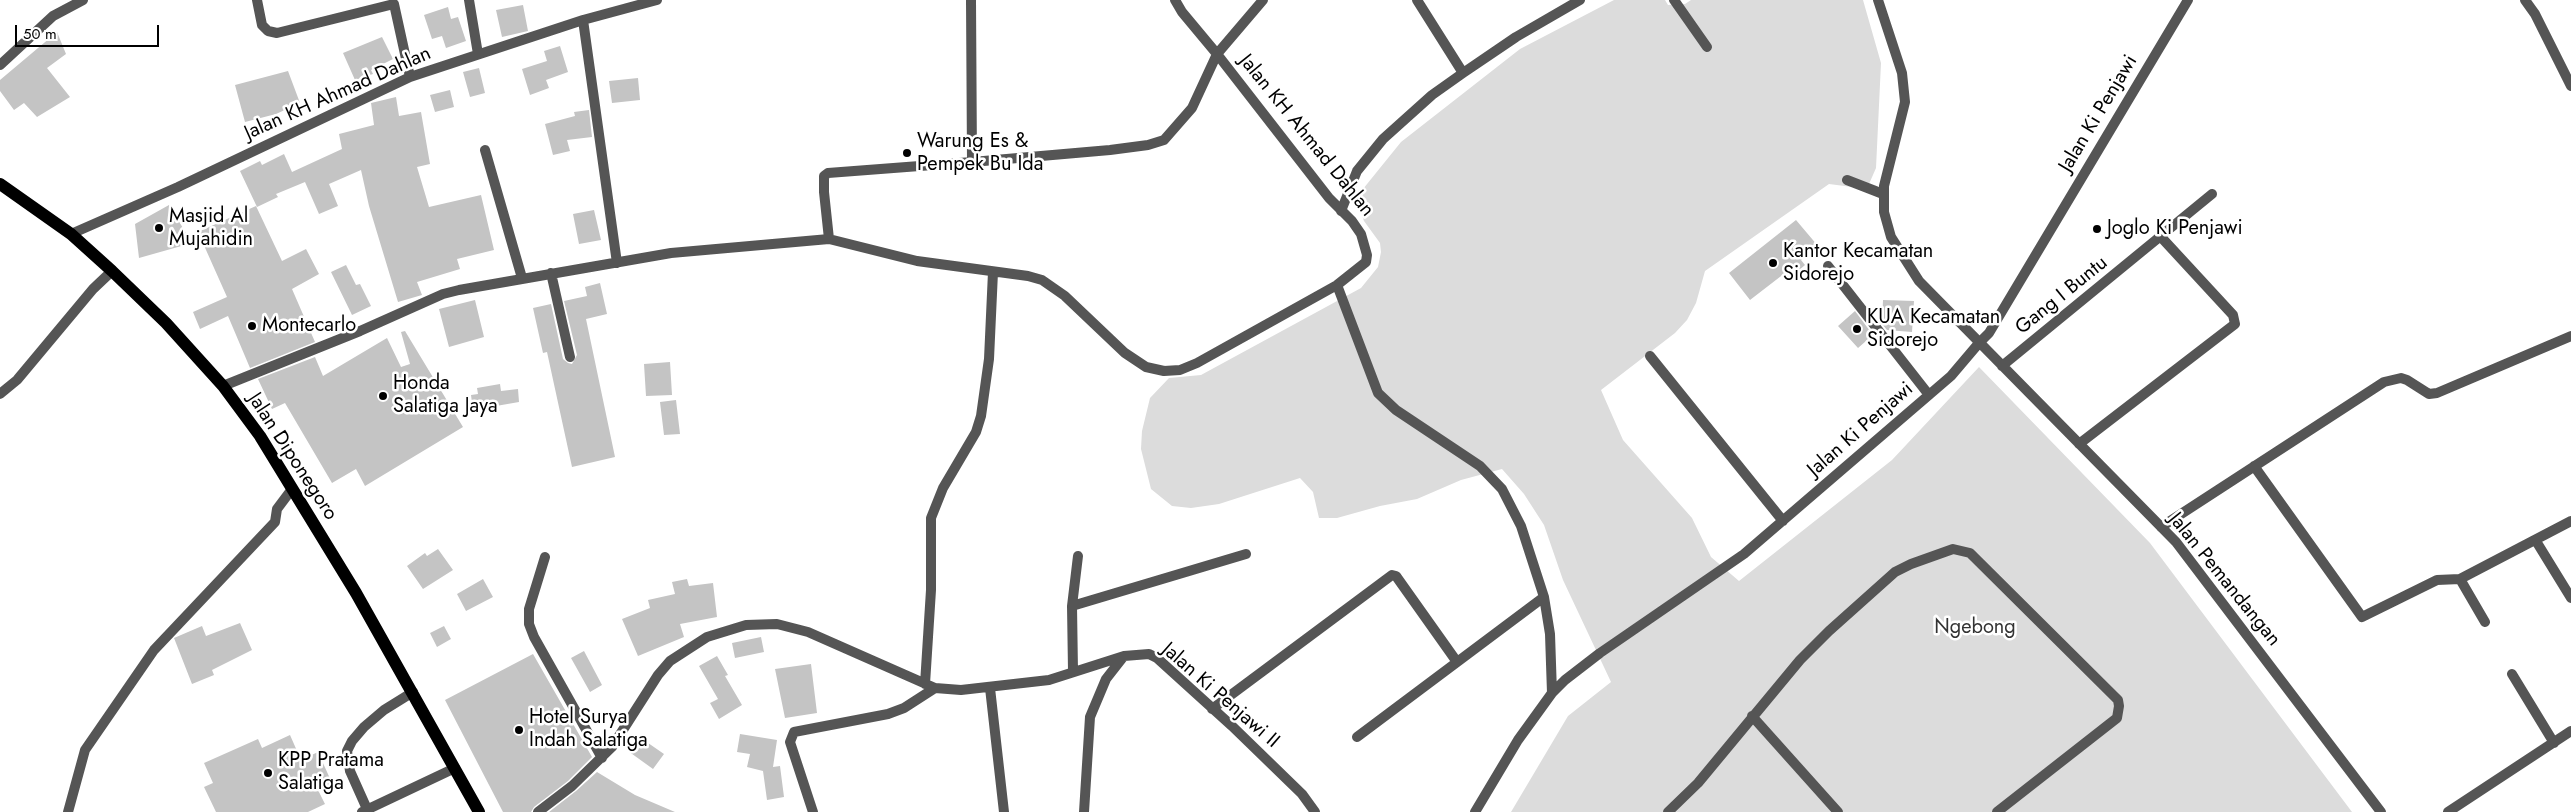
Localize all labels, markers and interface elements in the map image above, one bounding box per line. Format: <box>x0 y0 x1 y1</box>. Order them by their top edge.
scale bar <box>18 15 161 47</box>
text: 50 m <box>23 23 57 45</box>
street label: Jalan KH Ahmad Dahlan <box>241 42 435 146</box>
street label: Jalan KH Ahmad Dahlan <box>1233 50 1379 222</box>
street label: Jalan Ki Penjawi <box>2055 51 2143 177</box>
place label: Warung Es & Pempek Bu Ida <box>917 130 1043 177</box>
marker: Warung Es & Pempek Bu Ida <box>901 147 913 159</box>
place label: Masjid Al Mujahidin <box>169 205 253 252</box>
place label: Joglo Ki Penjawi <box>2107 217 2243 241</box>
marker: Masjid Al Mujahidin <box>153 222 165 234</box>
marker: Joglo Ki Penjawi <box>2091 223 2103 235</box>
place label: Kantor Kecamatan Sidorejo <box>1783 240 1933 287</box>
street label: Gang I Buntu <box>2011 252 2113 340</box>
marker: Kantor Kecamatan Sidorejo <box>1767 257 1779 269</box>
place label: KUA Kecamatan Sidorejo <box>1867 306 2000 353</box>
place label: Montecarlo <box>262 314 356 338</box>
marker: Montecarlo <box>246 320 258 332</box>
marker: KUA Kecamatan Sidorejo <box>1851 323 1863 335</box>
place label: Honda Salatiga Jaya <box>393 372 498 419</box>
street label: Jalan Ki Penjawi <box>1803 378 1919 482</box>
street label: Jalan Diponegoro <box>242 389 342 525</box>
marker: Honda Salatiga Jaya <box>377 390 389 402</box>
street label: Jalan Pemandangan <box>2163 509 2285 651</box>
park label: Ngebong <box>1934 616 2016 640</box>
street label: Jalan Ki Penjawi II <box>1156 638 1284 754</box>
place label: Hotel Surya Indah Salatiga <box>529 706 648 753</box>
marker: Hotel Surya Indah Salatiga <box>513 724 525 736</box>
place label: KPP Pratama Salatiga <box>278 749 384 796</box>
marker: KPP Pratama Salatiga <box>262 767 274 779</box>

